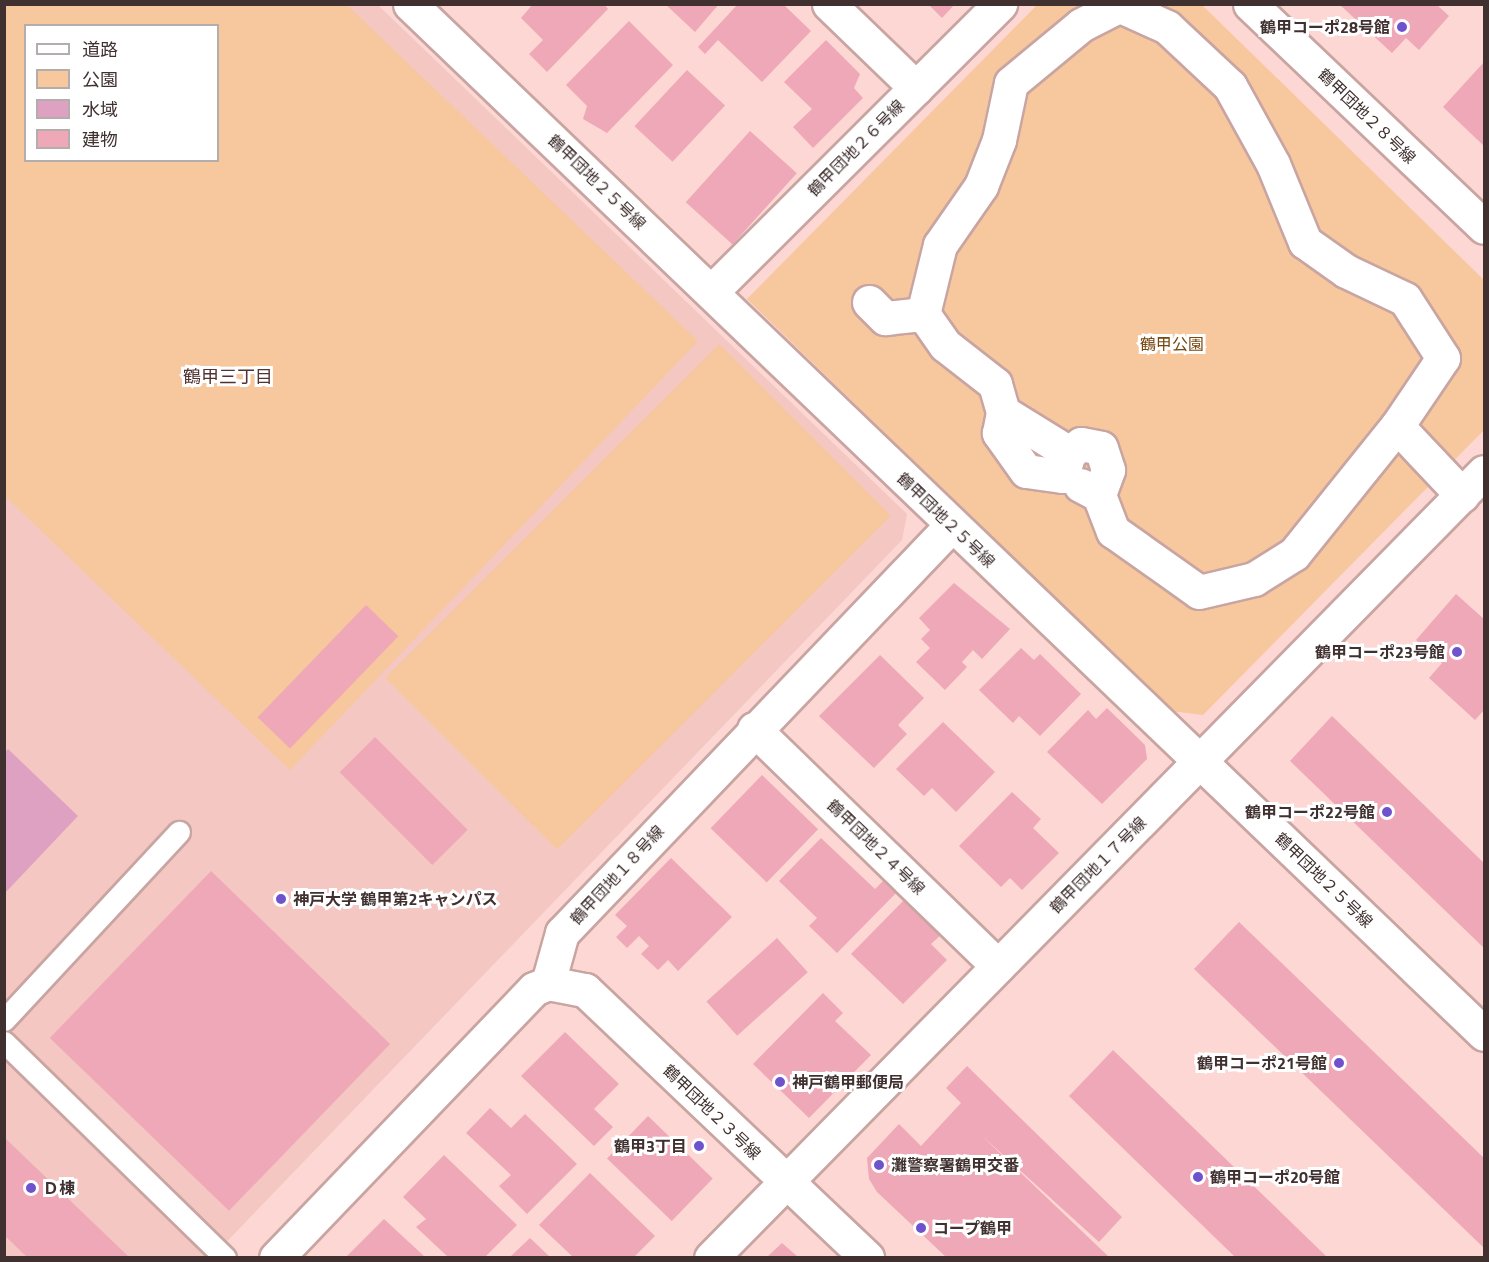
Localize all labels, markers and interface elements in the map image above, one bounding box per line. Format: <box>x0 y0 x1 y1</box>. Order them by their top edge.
place label: 鶴甲コーポ28号館 <box>1260 17 1390 37</box>
marker: 鶴甲コーポ28号館 <box>1395 20 1409 34</box>
legend <box>24 24 219 162</box>
text: 道路 <box>82 36 118 63</box>
street label: 鶴甲団地２８号線 <box>1314 65 1420 167</box>
text: 公園 <box>82 66 118 93</box>
text: 水域 <box>82 96 118 123</box>
street label: 鶴甲団地２６号線 <box>804 96 908 200</box>
text: 建物 <box>82 126 118 153</box>
street label: 鶴甲団地２５号線 <box>544 131 650 233</box>
park label: 鶴甲公園 <box>1140 334 1204 354</box>
district label: 鶴甲三丁目 <box>183 366 273 388</box>
street label: 鶴甲団地２５号線 <box>893 469 999 571</box>
place label: 鶴甲コーポ23号館 <box>1315 642 1445 662</box>
marker: 鶴甲コーポ23号館 <box>1450 645 1464 659</box>
street label: 鶴甲団地２４号線 <box>823 796 929 898</box>
place label: 鶴甲コーポ22号館 <box>1245 802 1375 822</box>
marker: 鶴甲コーポ22号館 <box>1380 805 1394 819</box>
street label: 鶴甲団地１７号線 <box>1046 813 1150 917</box>
street label: 鶴甲団地１８号線 <box>566 822 668 928</box>
street label: 鶴甲団地２５号線 <box>1271 829 1377 931</box>
place label: 神戸大学 鶴甲第2キャンパス <box>293 889 497 909</box>
marker: 神戸大学 鶴甲第2キャンパス <box>274 892 288 906</box>
place label: 鶴甲コーポ21号館 <box>1197 1053 1327 1073</box>
marker: 鶴甲コーポ21号館 <box>1332 1056 1346 1070</box>
street label: 鶴甲団地２３号線 <box>659 1061 765 1163</box>
place label: 神戸鶴甲郵便局 <box>792 1072 904 1092</box>
marker: 神戸鶴甲郵便局 <box>773 1075 787 1089</box>
place label: 鶴甲3丁目 <box>614 1136 687 1156</box>
marker: 鶴甲3丁目 <box>692 1139 706 1153</box>
place label: 灘警察署鶴甲交番 <box>891 1155 1019 1175</box>
marker: 灘警察署鶴甲交番 <box>872 1158 886 1172</box>
place label: 鶴甲コーポ20号館 <box>1210 1167 1340 1187</box>
marker: 鶴甲コーポ20号館 <box>1191 1170 1205 1184</box>
place label: Ｄ棟 <box>43 1178 75 1198</box>
marker: Ｄ棟 <box>24 1181 38 1195</box>
place label: コープ鶴甲 <box>933 1218 1013 1238</box>
marker: コープ鶴甲 <box>914 1221 928 1235</box>

